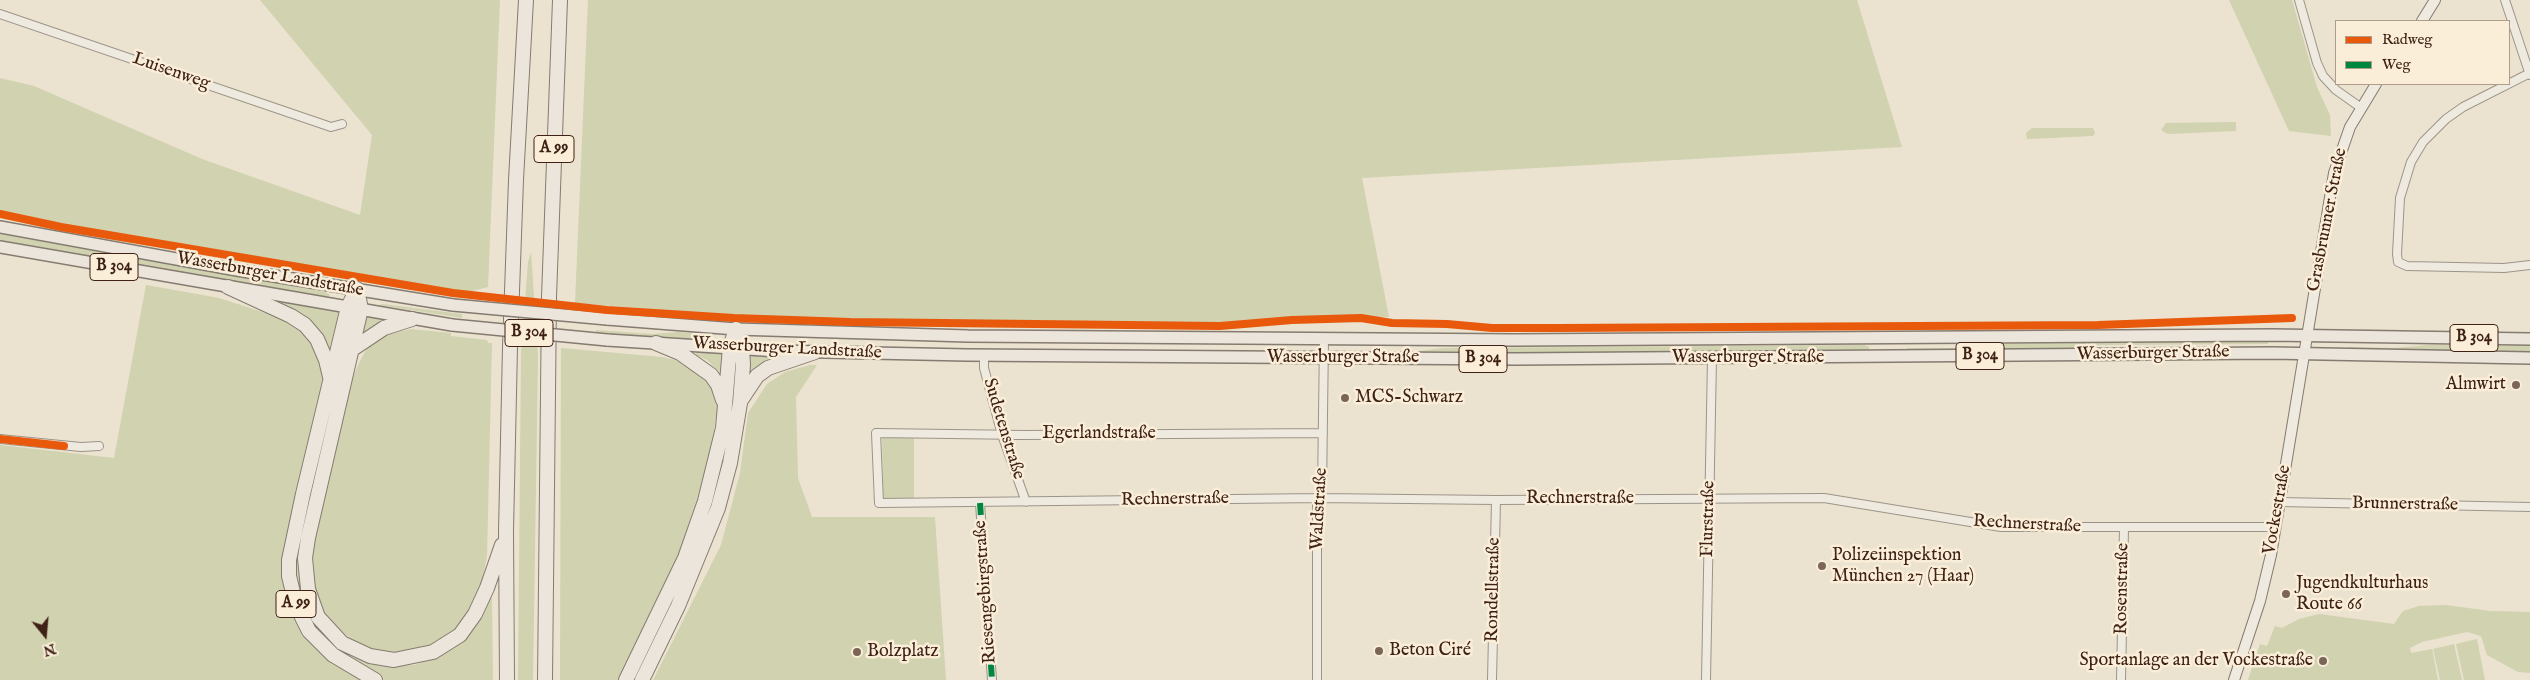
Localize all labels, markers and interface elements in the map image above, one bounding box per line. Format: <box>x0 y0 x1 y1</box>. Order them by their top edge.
legend <box>2335 20 2510 85</box>
text: Radweg <box>2382 30 2433 49</box>
street label: Luisenweg <box>129 49 213 95</box>
text: Weg <box>2382 55 2411 74</box>
road number: A 99 <box>534 136 574 162</box>
street label: Grasbrunner Straße <box>2303 146 2353 294</box>
street label: Wasserburger Landstraße <box>175 248 365 302</box>
road number: B 304 <box>90 253 138 280</box>
road number: B 304 <box>505 319 553 346</box>
road number: B 304 <box>2450 324 2498 352</box>
street label: Wasserburger Landstraße <box>692 333 882 365</box>
road number: B 304 <box>1956 342 2004 370</box>
street label: Wasserburger Straße <box>2076 342 2230 366</box>
road number: B 304 <box>1459 346 1507 372</box>
street label: Wasserburger Straße <box>1267 347 1419 369</box>
street label: Wasserburger Straße <box>1672 347 1824 369</box>
place label: Almwirt <box>2446 374 2506 396</box>
street label: Sudetenstraße <box>977 376 1029 482</box>
marker: Almwirt <box>2510 379 2522 391</box>
place label: MCS-Schwarz <box>1355 387 1463 409</box>
marker: MCS-Schwarz <box>1339 392 1351 404</box>
street label: Egerlandstraße <box>1042 423 1156 445</box>
street label: Vockestraße <box>2260 464 2296 556</box>
street label: Waldstraße <box>1307 467 1333 551</box>
street label: Flurstraße <box>1698 480 1720 558</box>
street label: Rechnerstraße <box>1121 488 1229 512</box>
street label: Rechnerstraße <box>1526 488 1634 510</box>
street label: Brunnerstraße <box>2352 493 2458 517</box>
street label: Rechnerstraße <box>1972 511 2082 539</box>
street label: Riesengebirgstraße <box>970 519 1002 665</box>
street label: Rondellstraße <box>1482 537 1506 643</box>
street label: Rosenstraße <box>2111 543 2135 635</box>
place label: Polizeiinspektion München 27 (Haar) <box>1832 545 1974 588</box>
marker: Polizeiinspektion München 27 (Haar) <box>1816 560 1828 572</box>
place label: Jugendkulturhaus Route 66 <box>2296 573 2428 616</box>
marker: Jugendkulturhaus Route 66 <box>2280 588 2292 600</box>
road number: A 99 <box>276 590 316 618</box>
north arrow <box>20 610 70 660</box>
text: N <box>41 639 58 660</box>
place label: Beton Ciré <box>1389 640 1471 662</box>
place label: Bolzplatz <box>867 641 939 663</box>
marker: Beton Ciré <box>1373 645 1385 657</box>
marker: Bolzplatz <box>851 646 863 658</box>
place label: Sportanlage an der Vockestraße <box>2079 650 2313 672</box>
marker: Sportanlage an der Vockestraße <box>2317 655 2329 667</box>

